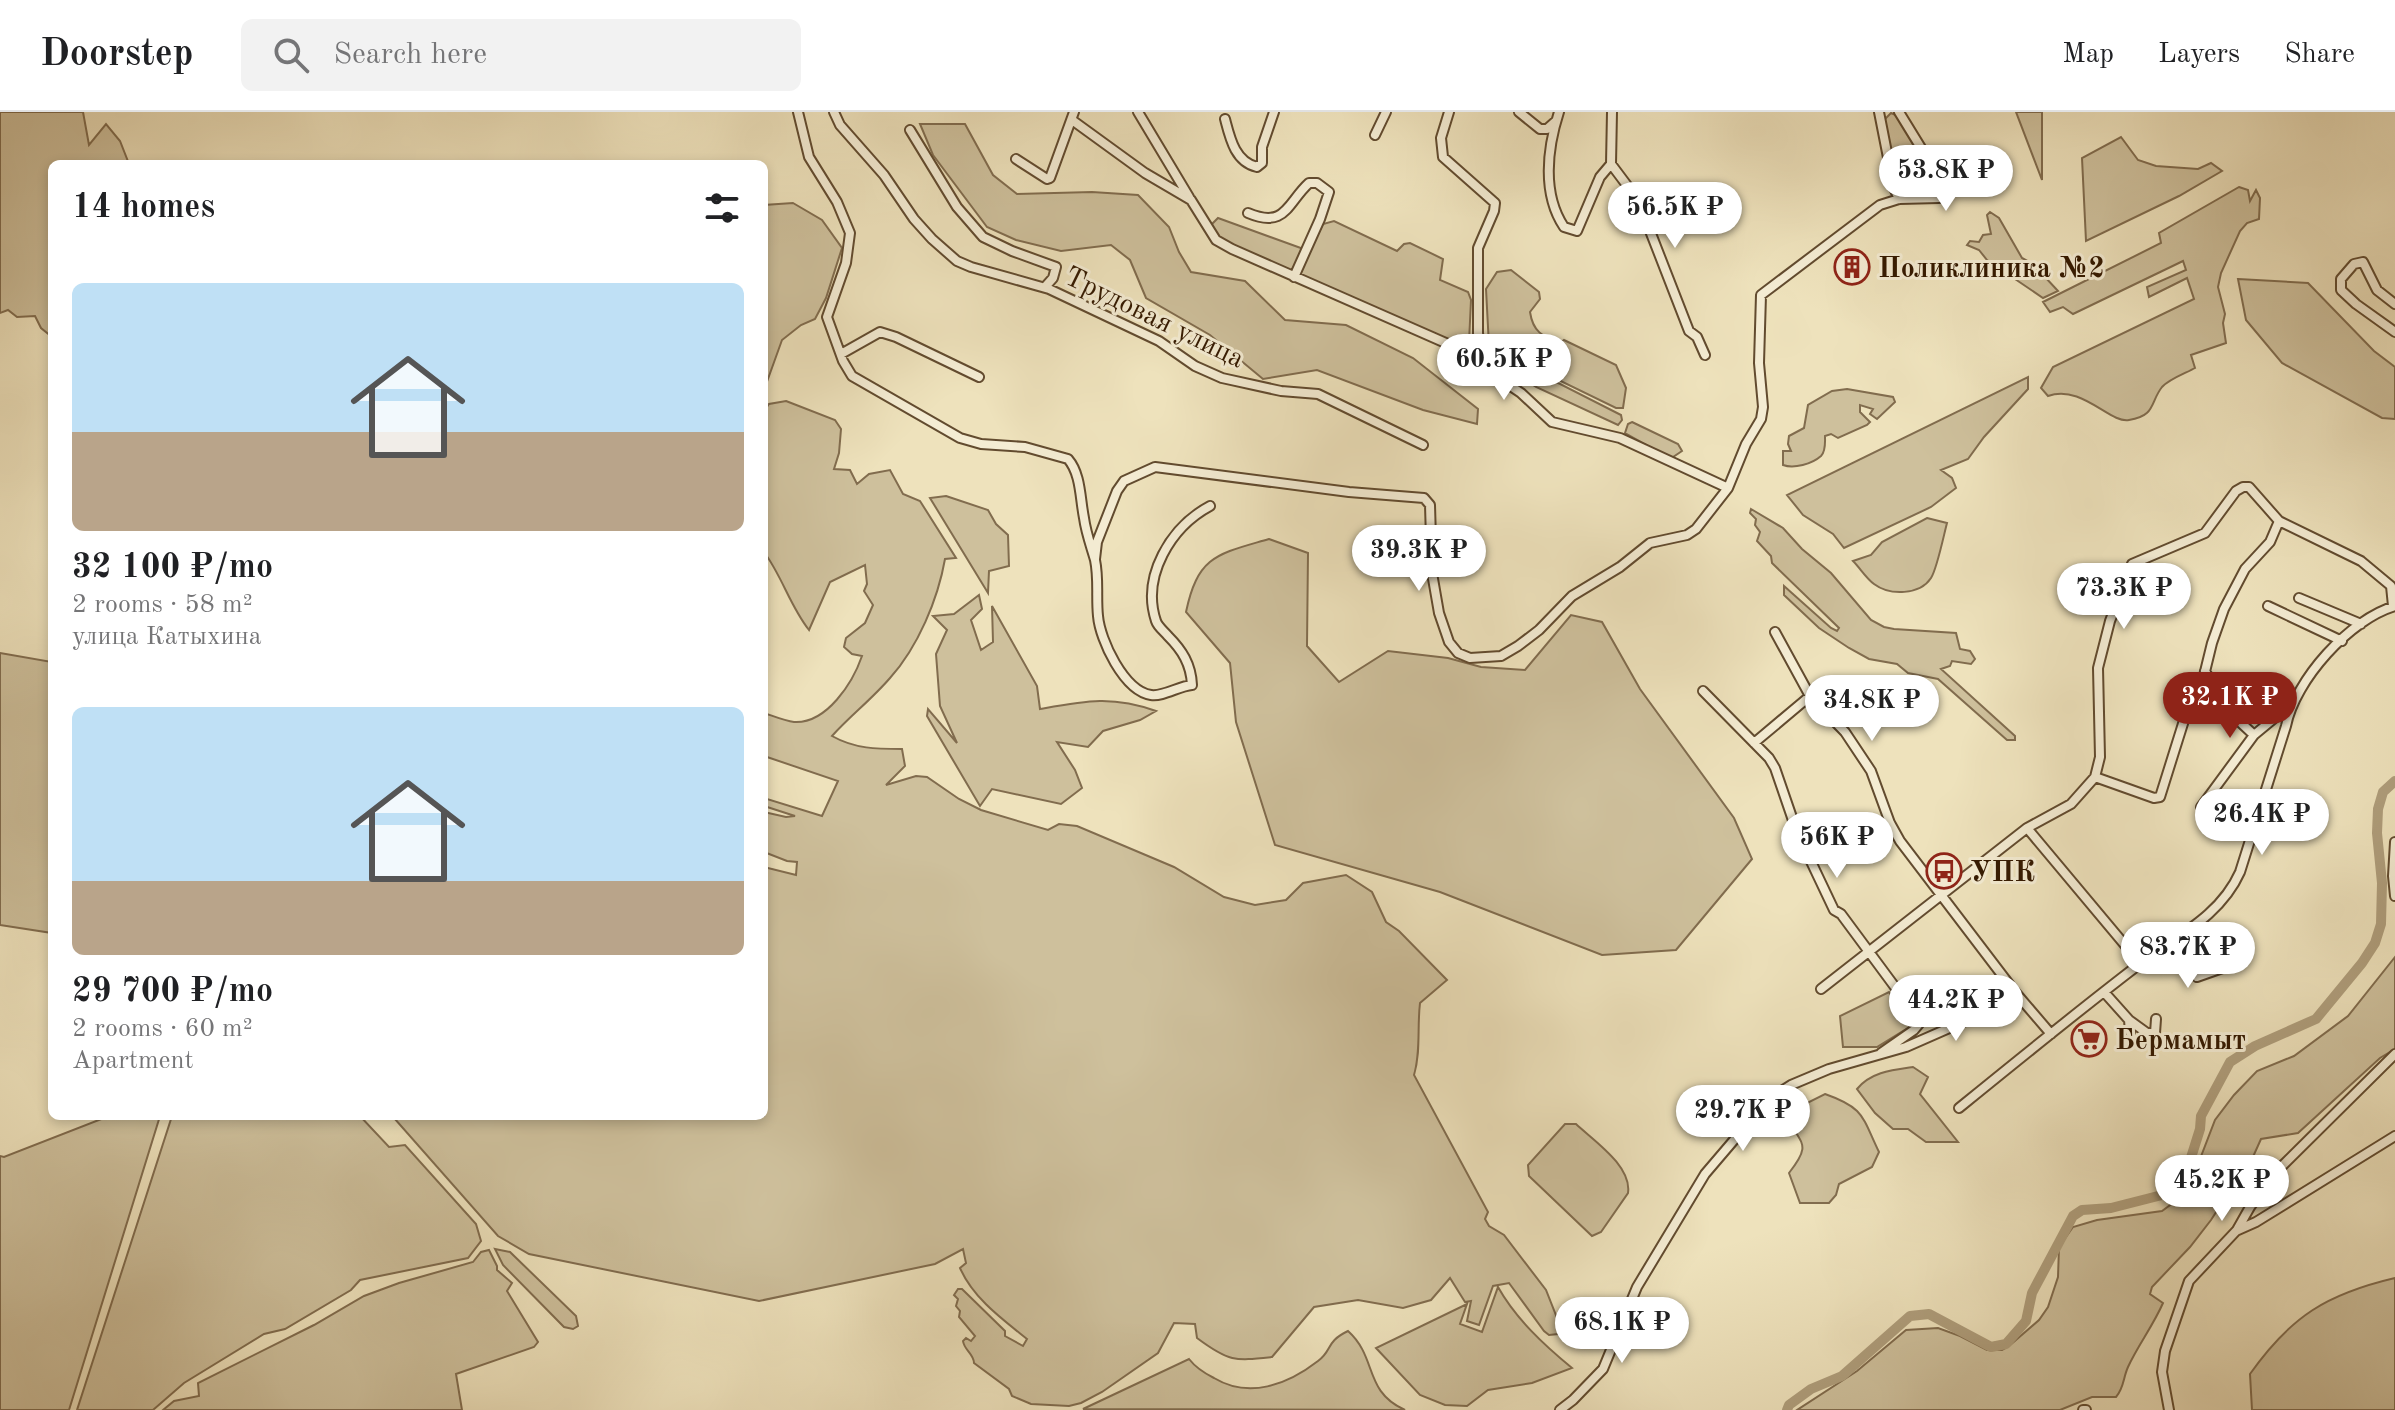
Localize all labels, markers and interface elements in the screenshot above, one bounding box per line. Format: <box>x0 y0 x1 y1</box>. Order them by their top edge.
search box <box>241 19 801 91</box>
icon: search <box>269 33 313 77</box>
text: Doorstep <box>40 36 193 74</box>
text: Search here <box>333 40 487 70</box>
text: Map <box>2062 41 2114 69</box>
text: Layers <box>2158 41 2240 69</box>
text: Share <box>2284 41 2355 69</box>
pin: 53.8K ₽ <box>1872 145 2020 213</box>
text: 53.8K ₽ <box>1897 158 1995 184</box>
pin: 56.5K ₽ <box>1601 182 1749 250</box>
icon: filters <box>700 186 744 230</box>
text: 14 homes <box>72 191 215 225</box>
text: 56.5K ₽ <box>1626 195 1724 221</box>
building icon: Поликлиника №2 <box>1833 248 1871 286</box>
place label: Поликлиника №2 <box>1878 255 2105 284</box>
street label: Трудовая улица <box>1059 263 1248 374</box>
pin: 60.5K ₽ <box>1430 334 1578 402</box>
icon: home <box>336 335 480 479</box>
text: 60.5K ₽ <box>1455 347 1553 373</box>
pin: 39.3K ₽ <box>1345 525 1493 593</box>
text: 39.3K ₽ <box>1370 538 1468 564</box>
text: 32 100 ₽/mo <box>72 551 273 585</box>
pin: 73.3K ₽ <box>2050 563 2198 631</box>
text: 73.3K ₽ <box>2075 576 2173 602</box>
text: 2 rooms · 58 m² <box>72 592 253 618</box>
text: улица Катыхина <box>72 624 262 650</box>
pin: 32.1K ₽ <box>2156 672 2304 740</box>
pin: 34.8K ₽ <box>1798 675 1946 743</box>
text: 32.1K ₽ <box>2181 685 2279 711</box>
text: 34.8K ₽ <box>1823 688 1921 714</box>
icon: home <box>336 759 480 903</box>
pin: 26.4K ₽ <box>2188 789 2336 857</box>
text: 26.4K ₽ <box>2213 802 2311 828</box>
pin: 56K ₽ <box>1781 812 1893 880</box>
text: 56K ₽ <box>1799 825 1875 851</box>
bus stop icon: УПК <box>1925 852 1963 890</box>
place label: УПК <box>1970 859 2035 888</box>
pin: 83.7K ₽ <box>2114 922 2262 990</box>
text: 83.7K ₽ <box>2139 935 2237 961</box>
text: 29 700 ₽/mo <box>72 975 273 1009</box>
pin: 44.2K ₽ <box>1882 975 2030 1043</box>
text: 44.2K ₽ <box>1907 988 2005 1014</box>
text: 2 rooms · 60 m² <box>72 1016 253 1042</box>
supermarket icon: Бермамыт <box>2070 1020 2108 1058</box>
place label: Бермамыт <box>2115 1028 2246 1056</box>
text: Apartment <box>72 1048 194 1074</box>
pin: 29.7K ₽ <box>1669 1085 1817 1153</box>
text: 29.7K ₽ <box>1694 1098 1792 1124</box>
pin: 45.2K ₽ <box>2148 1155 2296 1223</box>
text: 45.2K ₽ <box>2173 1168 2271 1194</box>
pin: 68.1K ₽ <box>1548 1297 1696 1365</box>
text: 68.1K ₽ <box>1573 1310 1671 1336</box>

